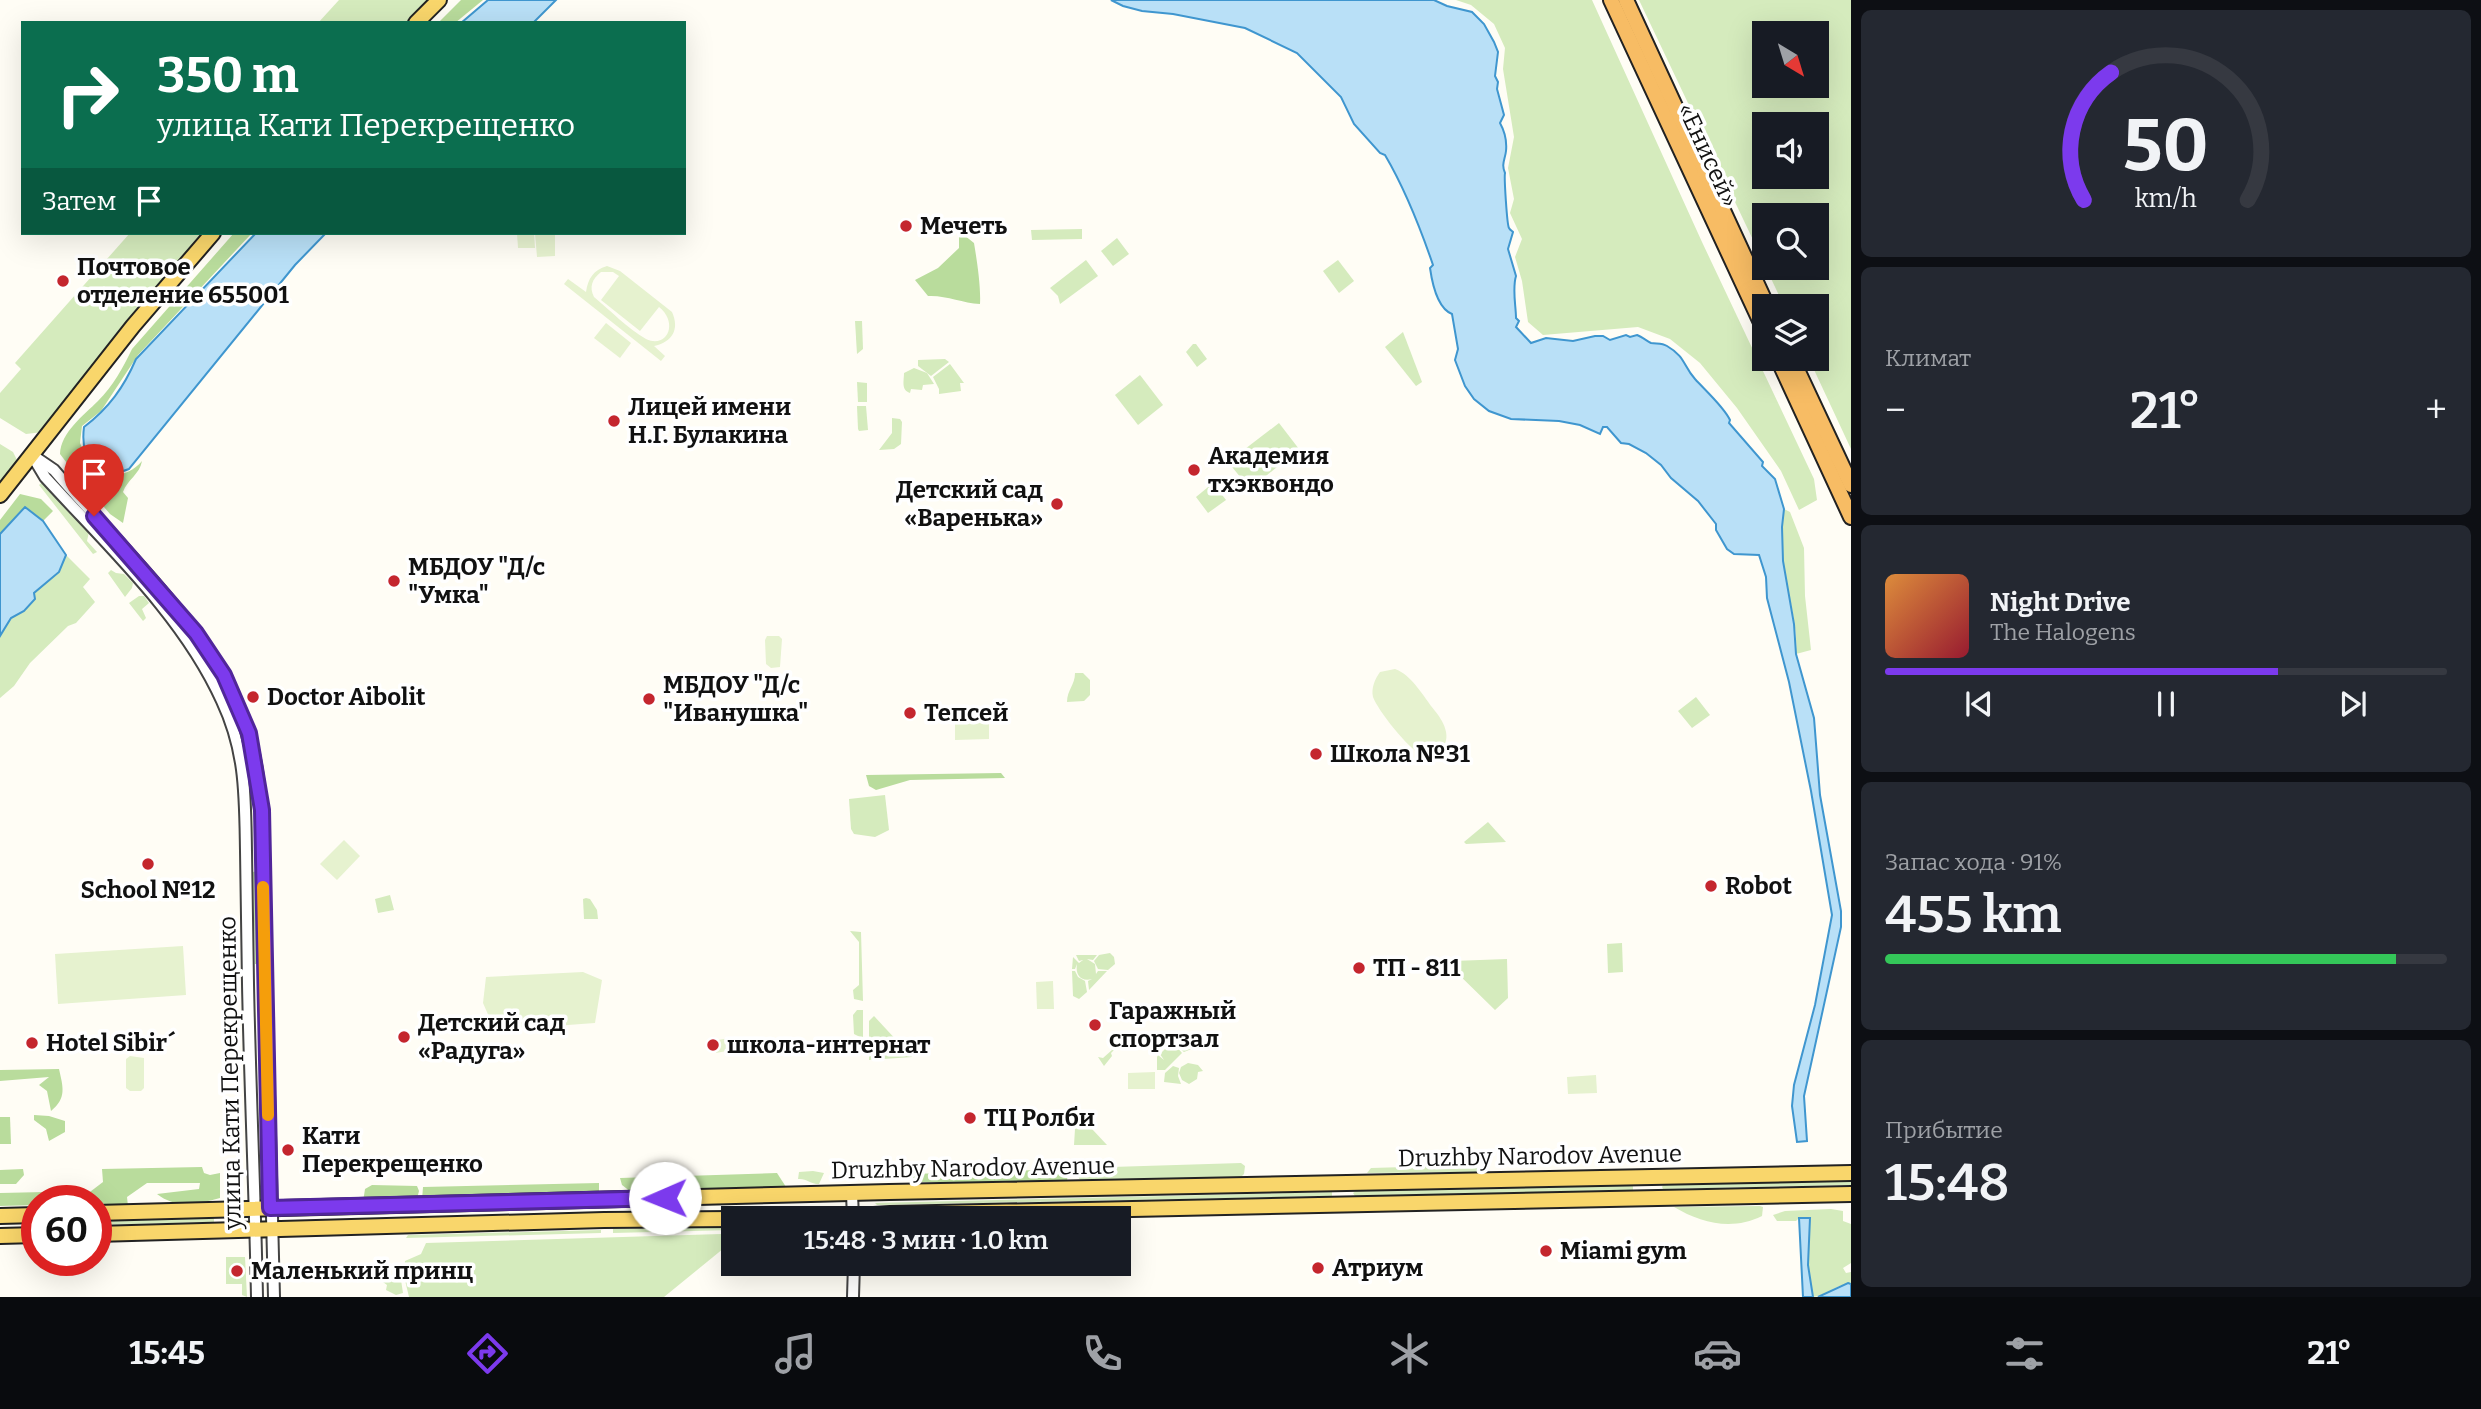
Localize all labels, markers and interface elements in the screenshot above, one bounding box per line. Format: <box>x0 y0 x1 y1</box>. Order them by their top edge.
north arrow <box>1752 21 1829 98</box>
map controls <box>1752 21 1829 371</box>
text: 350 m <box>157 46 299 105</box>
icon: right <box>42 49 133 140</box>
street label: «Енисей» <box>1672 99 1744 211</box>
text: 50 <box>2123 102 2209 189</box>
text: улица Кати Перекрещенко <box>157 106 575 144</box>
button: sound <box>1752 112 1829 189</box>
icon: arrive <box>130 182 168 220</box>
text: km/h <box>2135 184 2197 214</box>
text: Затем <box>42 186 116 217</box>
button: search <box>1752 203 1829 280</box>
place label: Мечеть <box>920 212 1007 240</box>
marker: Мечеть <box>898 218 914 234</box>
place label: Почтовое отделение 655001 <box>77 253 289 309</box>
marker: Почтовое отделение 655001 <box>55 273 71 289</box>
button: layers <box>1752 294 1829 371</box>
text: Климат <box>1885 344 1971 372</box>
text: 21° <box>2130 379 2201 442</box>
text: − <box>1885 387 1906 433</box>
text: + <box>2425 387 2447 433</box>
place label: Лицей имени Н.Г. Булакина <box>628 393 791 449</box>
marker: Лицей имени Н.Г. Булакина <box>606 413 622 429</box>
place label: Академия тхэквондо <box>1208 442 1334 498</box>
pin <box>64 444 124 516</box>
icon: arrive <box>75 455 113 493</box>
marker: Академия тхэквондо <box>1186 462 1202 478</box>
place label: Детский сад «Варенька» <box>896 476 1044 532</box>
marker: Детский сад «Варенька» <box>1049 496 1065 512</box>
place label: МБДОУ "Д/с "Умка" <box>408 553 545 609</box>
marker: МБДОУ "Д/с "Умка" <box>386 573 402 589</box>
text: Night Drive <box>1990 587 2131 618</box>
text: The Halogens <box>1990 618 2136 646</box>
place label: МБДОУ "Д/с "Иванушка" <box>663 671 808 727</box>
place label: Doctor Aibolit <box>267 683 426 711</box>
icon: previous <box>1960 685 1998 723</box>
icon: pause <box>2147 685 2185 723</box>
icon: next <box>2334 685 2372 723</box>
marker: Doctor Aibolit <box>245 689 261 705</box>
marker: МБДОУ "Д/с "Иванушка" <box>641 691 657 707</box>
place label: Тепсей <box>924 699 1008 727</box>
marker: Тепсей <box>902 705 918 721</box>
place label: Школа №31 <box>1330 740 1471 768</box>
marker: Школа №31 <box>1308 746 1324 762</box>
text: Запас хода · 91% <box>1885 848 2062 876</box>
marker: School №12 <box>140 856 156 872</box>
place label: Robot <box>1725 872 1792 900</box>
place label: School №12 <box>81 876 215 904</box>
marker: Robot <box>1703 878 1719 894</box>
text: 455 km <box>1885 883 2062 946</box>
street label: улица Кати Перекрещенко <box>213 916 247 1231</box>
place label: ТП - 811 <box>1373 954 1461 982</box>
marker: ТП - 811 <box>1351 960 1367 976</box>
place label: Гаражный спортзал <box>1109 997 1236 1053</box>
place label: Детский сад «Радуга» <box>418 1009 566 1065</box>
marker: Гаражный спортзал <box>1087 1017 1103 1033</box>
place label: Hotel Sibir´ <box>46 1029 176 1057</box>
marker: Детский сад «Радуга» <box>396 1029 412 1045</box>
place label: школа-интернат <box>727 1031 931 1059</box>
marker: Hotel Sibir´ <box>24 1035 40 1051</box>
marker: школа-интернат <box>705 1037 721 1053</box>
place label: ТЦ Ролби <box>984 1104 1095 1132</box>
marker: ТЦ Ролби <box>962 1110 978 1126</box>
text: Прибытие <box>1885 1116 2003 1144</box>
place label: Кати Перекрещенко <box>302 1122 483 1178</box>
street label: Druzhby Narodov Avenue <box>1398 1140 1682 1172</box>
marker: Кати Перекрещенко <box>280 1142 296 1158</box>
text: 15:48 <box>1885 1151 2010 1214</box>
street label: Druzhby Narodov Avenue <box>831 1152 1115 1184</box>
position arrow <box>628 1161 702 1235</box>
speed limit sign: 60 <box>21 1185 112 1276</box>
text: 15:48 · 3 мин · 1.0 km <box>804 1225 1048 1256</box>
place label: Miami gym <box>1560 1237 1687 1265</box>
marker: Miami gym <box>1538 1243 1554 1259</box>
place label: Атриум <box>1332 1254 1423 1282</box>
place label: Маленький принц <box>251 1257 473 1285</box>
marker: Атриум <box>1310 1260 1326 1276</box>
marker: Маленький принц <box>229 1263 245 1279</box>
icon: directions <box>463 1329 512 1378</box>
icon: music <box>771 1329 820 1378</box>
icon: phone <box>1078 1329 1127 1378</box>
icon: climate <box>1385 1329 1434 1378</box>
icon: car <box>1693 1329 1742 1378</box>
icon: filters <box>2000 1329 2049 1378</box>
text: 15:45 <box>129 1334 205 1372</box>
text: 21° <box>2307 1334 2352 1372</box>

